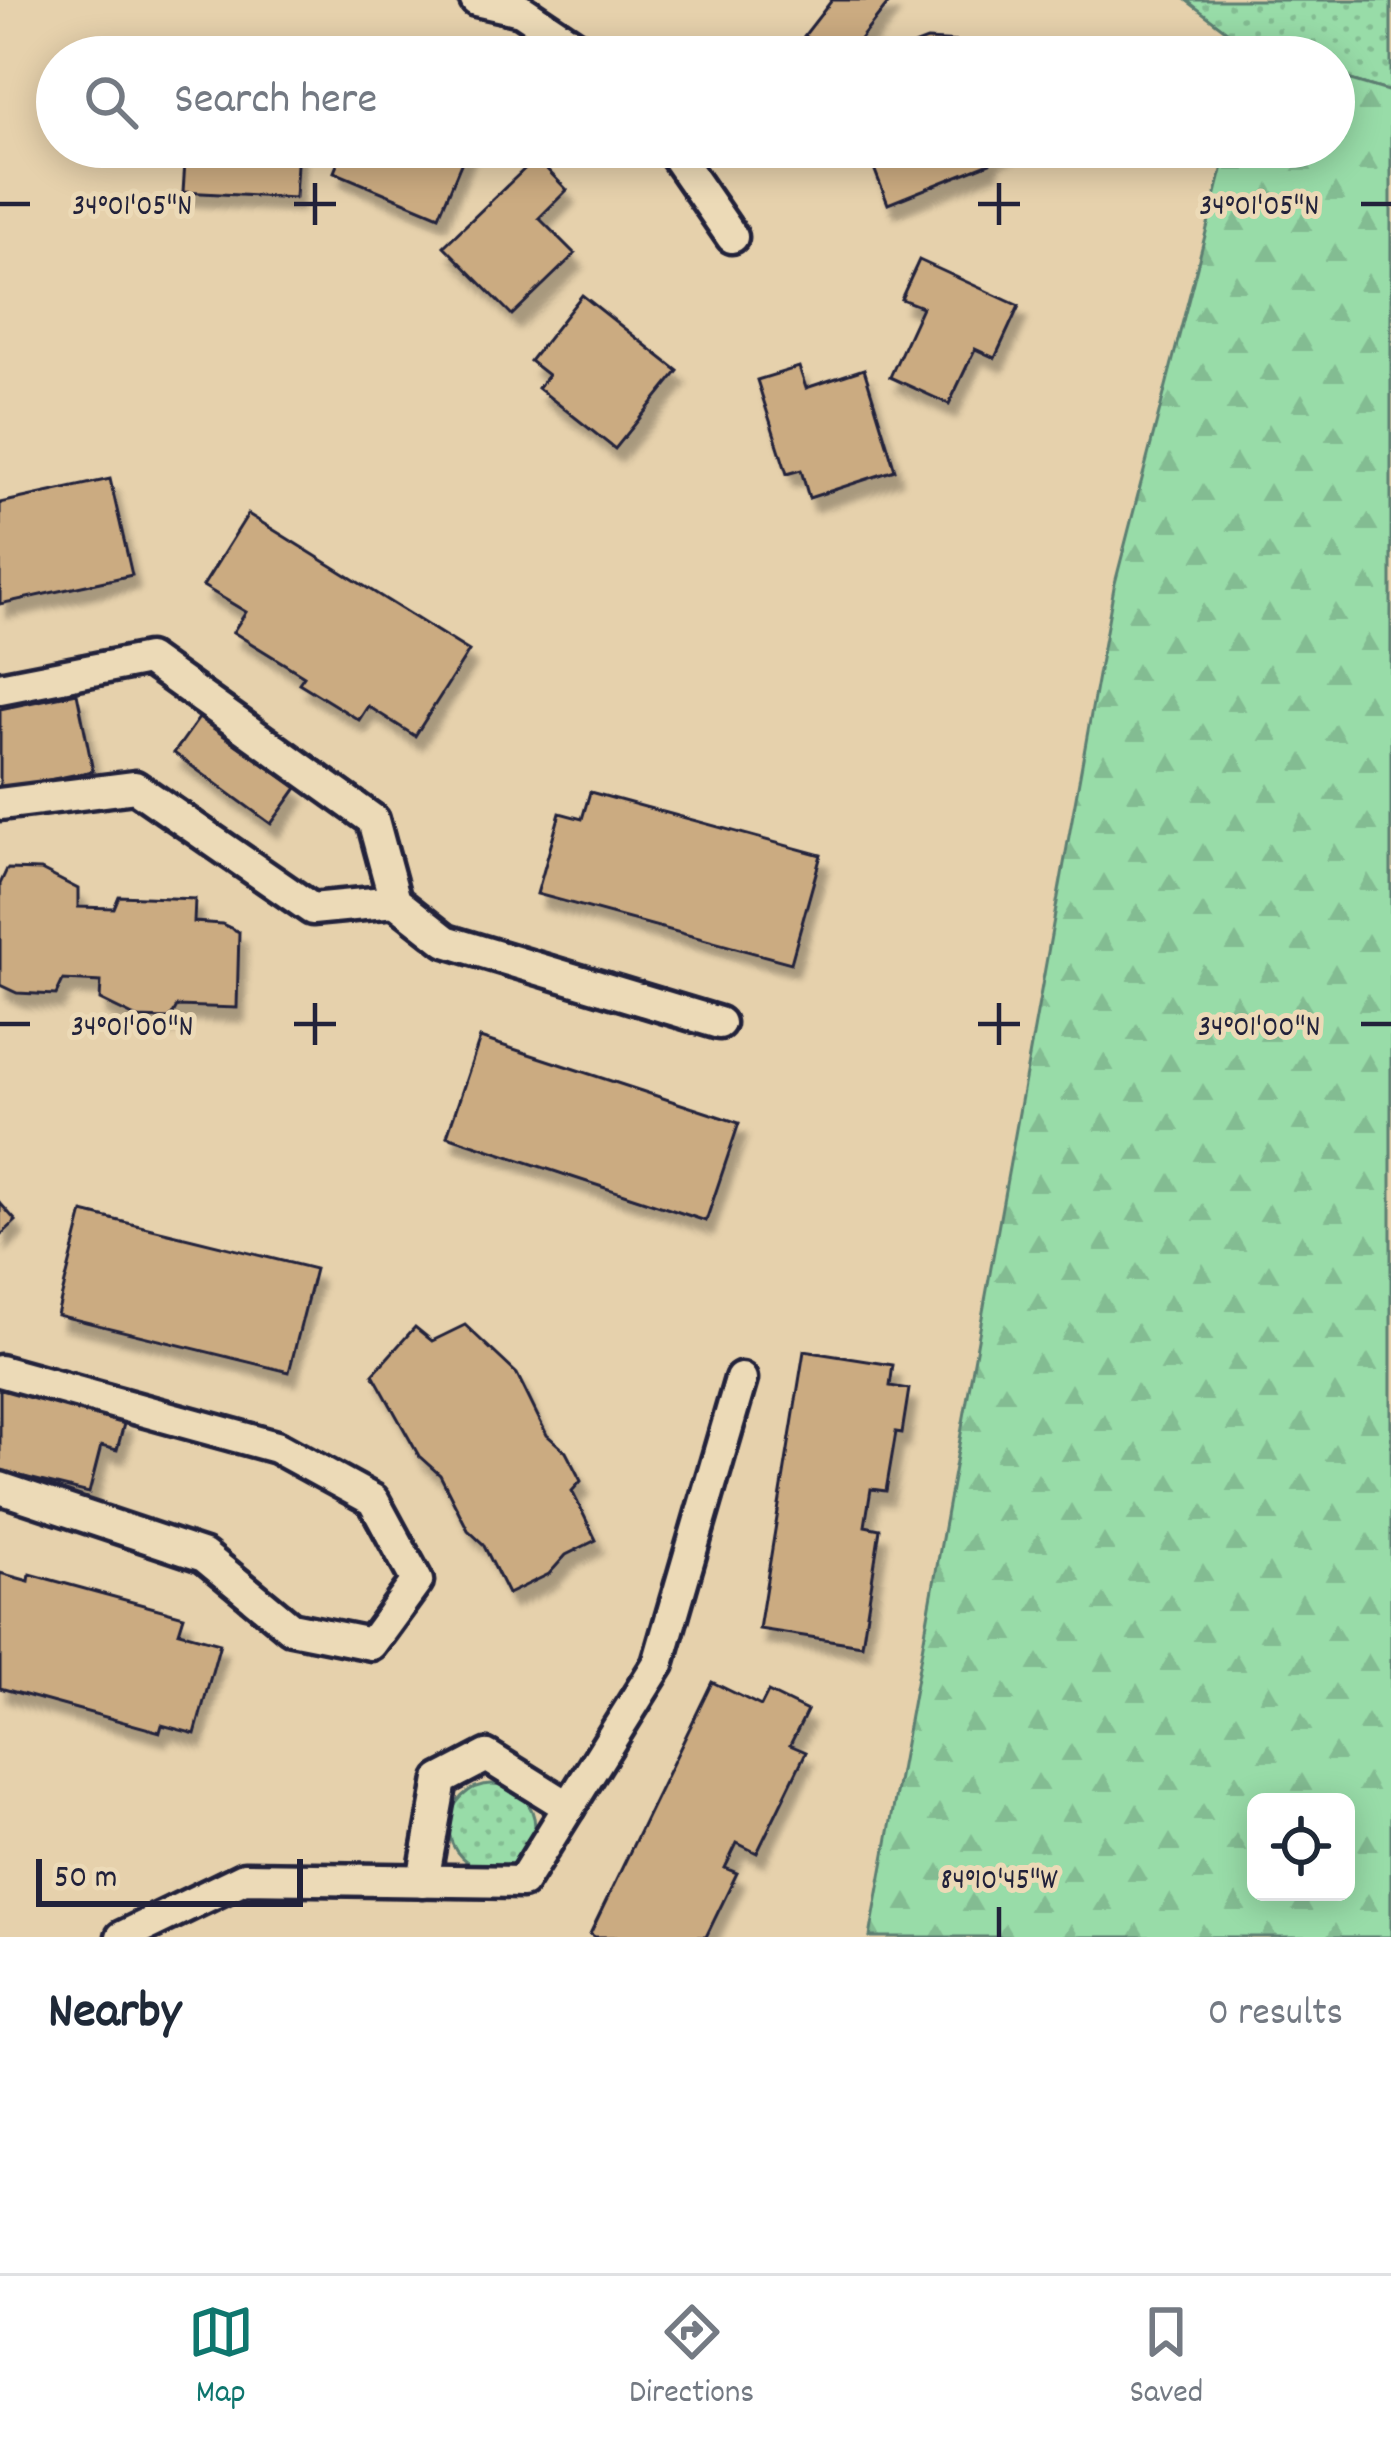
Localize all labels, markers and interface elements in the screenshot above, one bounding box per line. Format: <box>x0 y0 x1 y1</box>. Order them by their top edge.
search box <box>36 36 1355 168</box>
icon: search <box>78 69 144 135</box>
text: Search here <box>174 70 377 134</box>
text: 34°01'05"N <box>72 187 192 230</box>
text: 34°01'05"N <box>1199 187 1319 230</box>
text: 34°01'00"N <box>71 1008 193 1051</box>
text: 34°01'00"N <box>1198 1008 1320 1051</box>
map controls <box>1247 1793 1355 1901</box>
button: locate <box>1247 1793 1355 1901</box>
scale bar <box>36 1853 303 1906</box>
text: 50 m <box>54 1856 118 1903</box>
text: 84°10'45"W <box>940 1861 1058 1904</box>
text: Nearby <box>48 1979 181 2051</box>
text: 0 results <box>1208 1988 1343 2043</box>
tab: Map <box>188 2299 254 2418</box>
tab: Directions <box>629 2299 754 2418</box>
tab: Saved <box>1130 2299 1203 2418</box>

